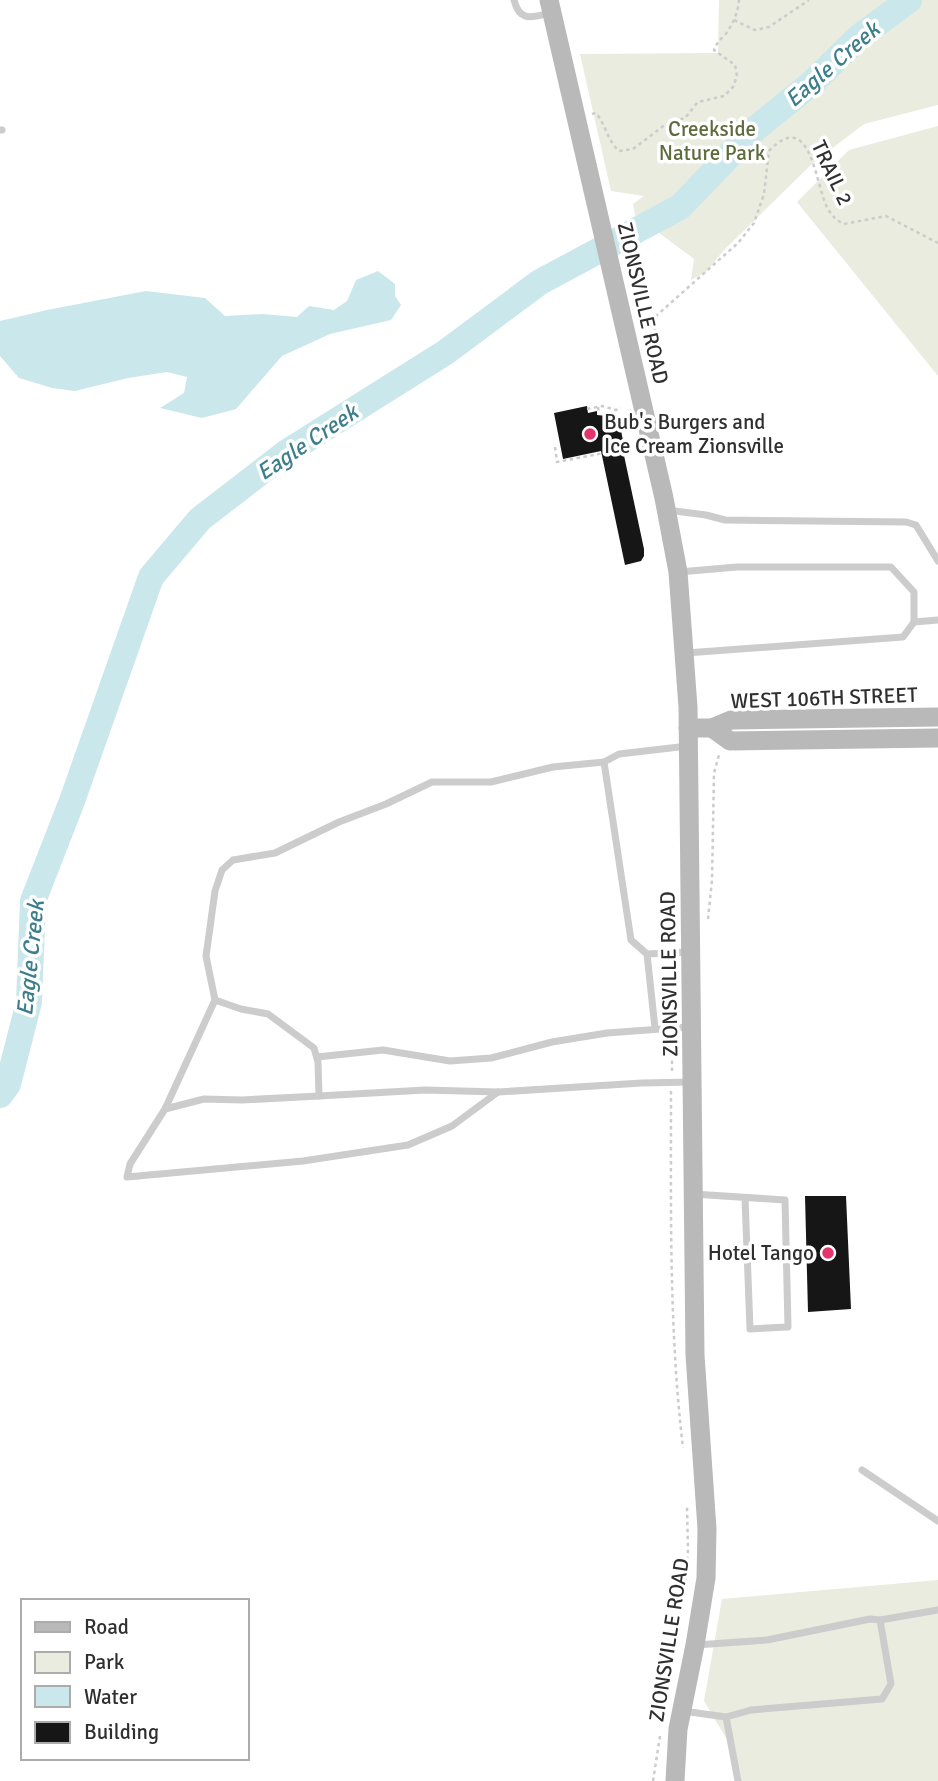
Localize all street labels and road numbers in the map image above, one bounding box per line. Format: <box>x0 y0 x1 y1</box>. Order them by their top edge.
street label: TRAIL 2 <box>806 136 858 210</box>
street label: ZIONSVILLE ROAD <box>612 219 674 387</box>
street label: WEST 106TH STREET <box>730 682 919 714</box>
street label: ZIONSVILLE ROAD <box>655 891 683 1057</box>
street label: ZIONSVILLE ROAD <box>643 1556 695 1724</box>

